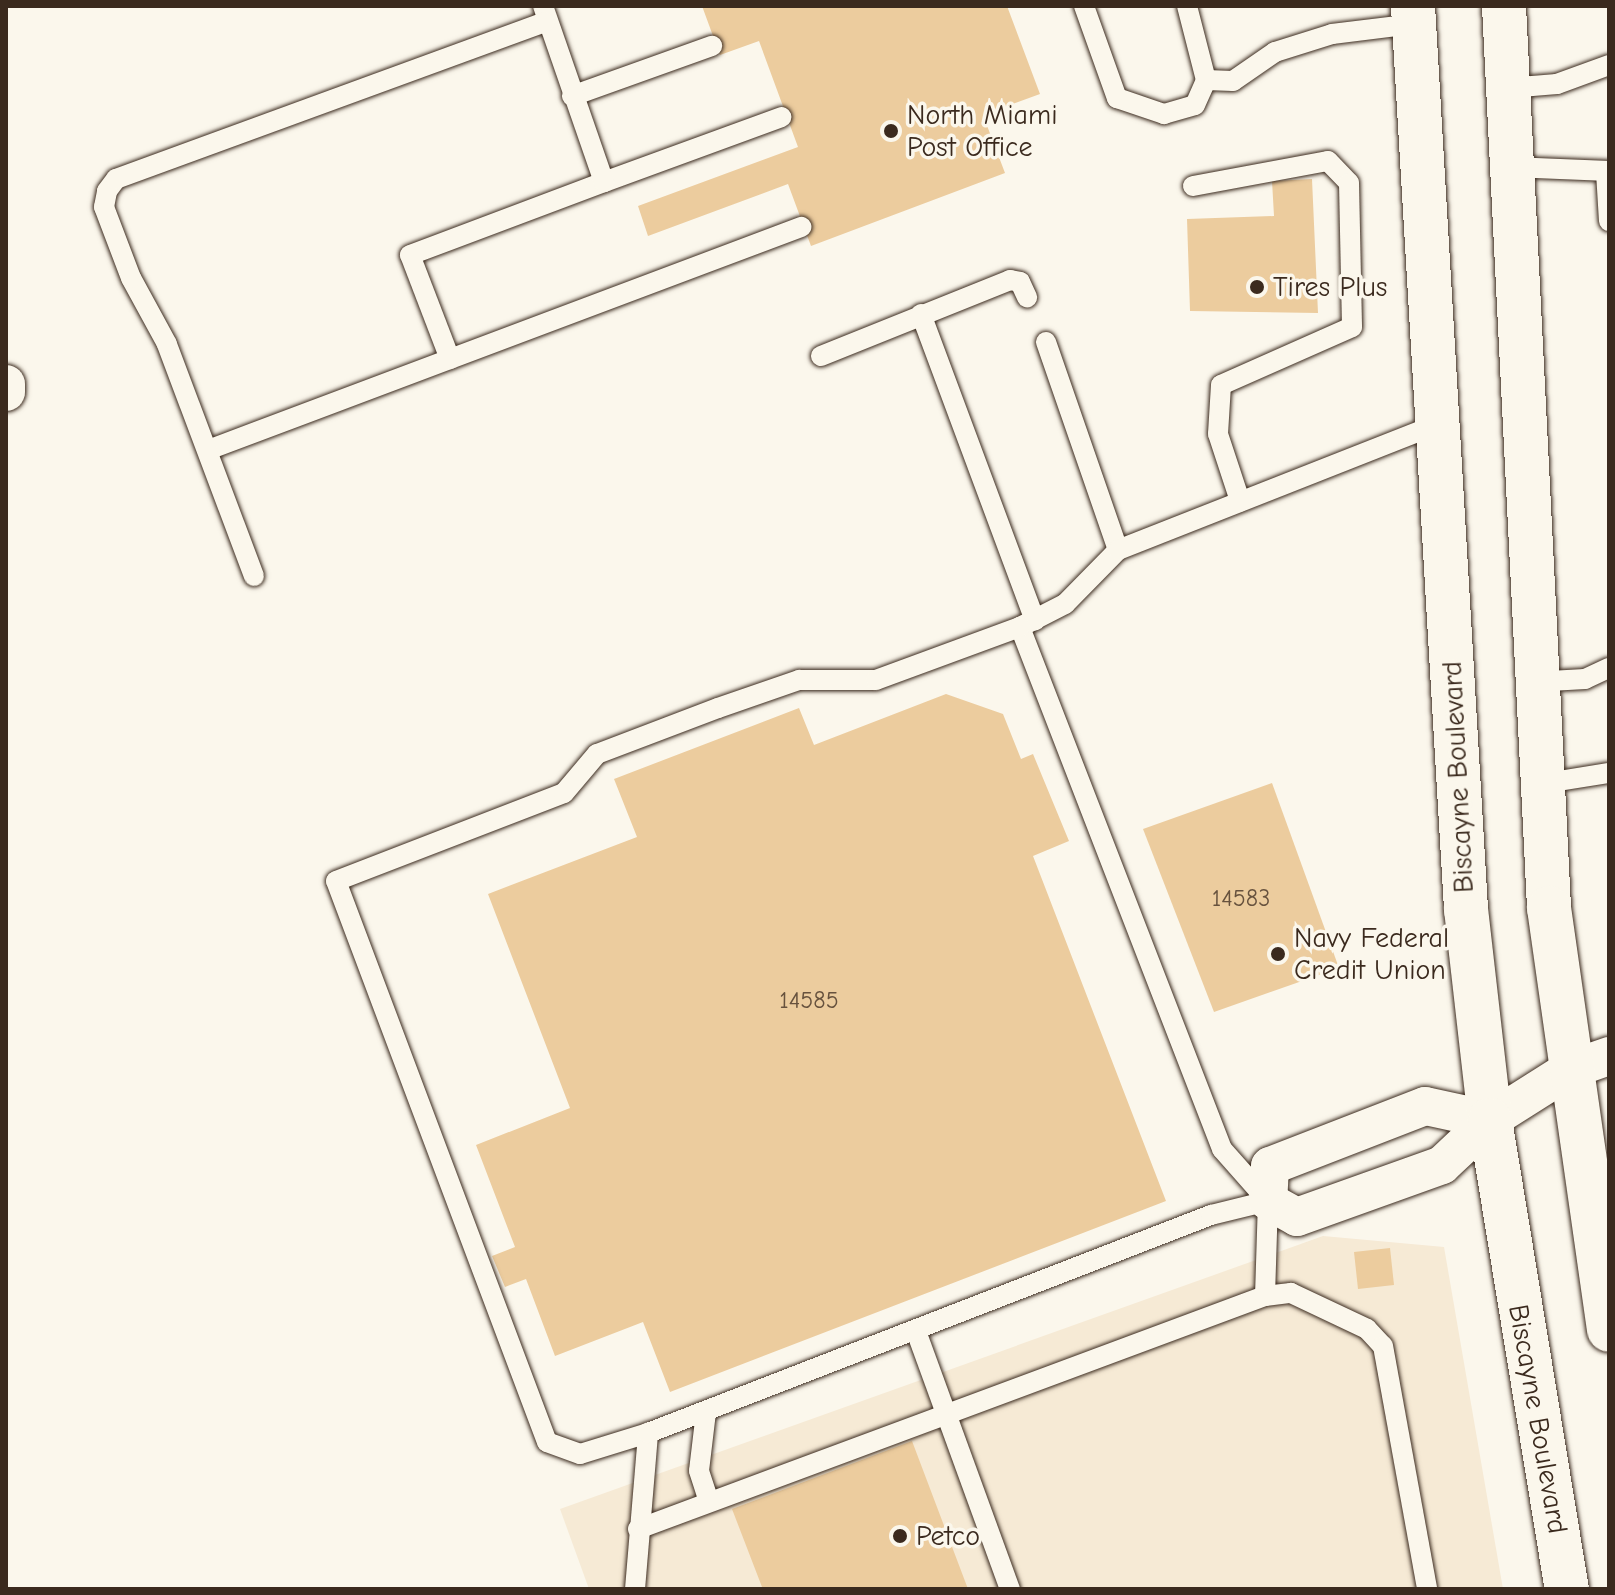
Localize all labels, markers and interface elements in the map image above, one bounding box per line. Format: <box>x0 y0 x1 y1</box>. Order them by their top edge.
place label: North Miami Post Office <box>907 98 1057 164</box>
marker: North Miami Post Office <box>882 122 900 140</box>
place label: Tires Plus <box>1273 270 1387 304</box>
marker: Tires Plus <box>1248 278 1266 296</box>
street label: Biscayne Boulevard <box>1435 660 1481 894</box>
house number: 14583 <box>1212 885 1270 913</box>
place label: Navy Federal Credit Union <box>1294 921 1449 987</box>
marker: Navy Federal Credit Union <box>1269 945 1287 963</box>
house number: 14585 <box>779 987 839 1015</box>
street label: Biscayne Boulevard <box>1501 1302 1575 1536</box>
place label: Petco <box>916 1519 980 1553</box>
marker: Petco <box>891 1527 909 1545</box>

